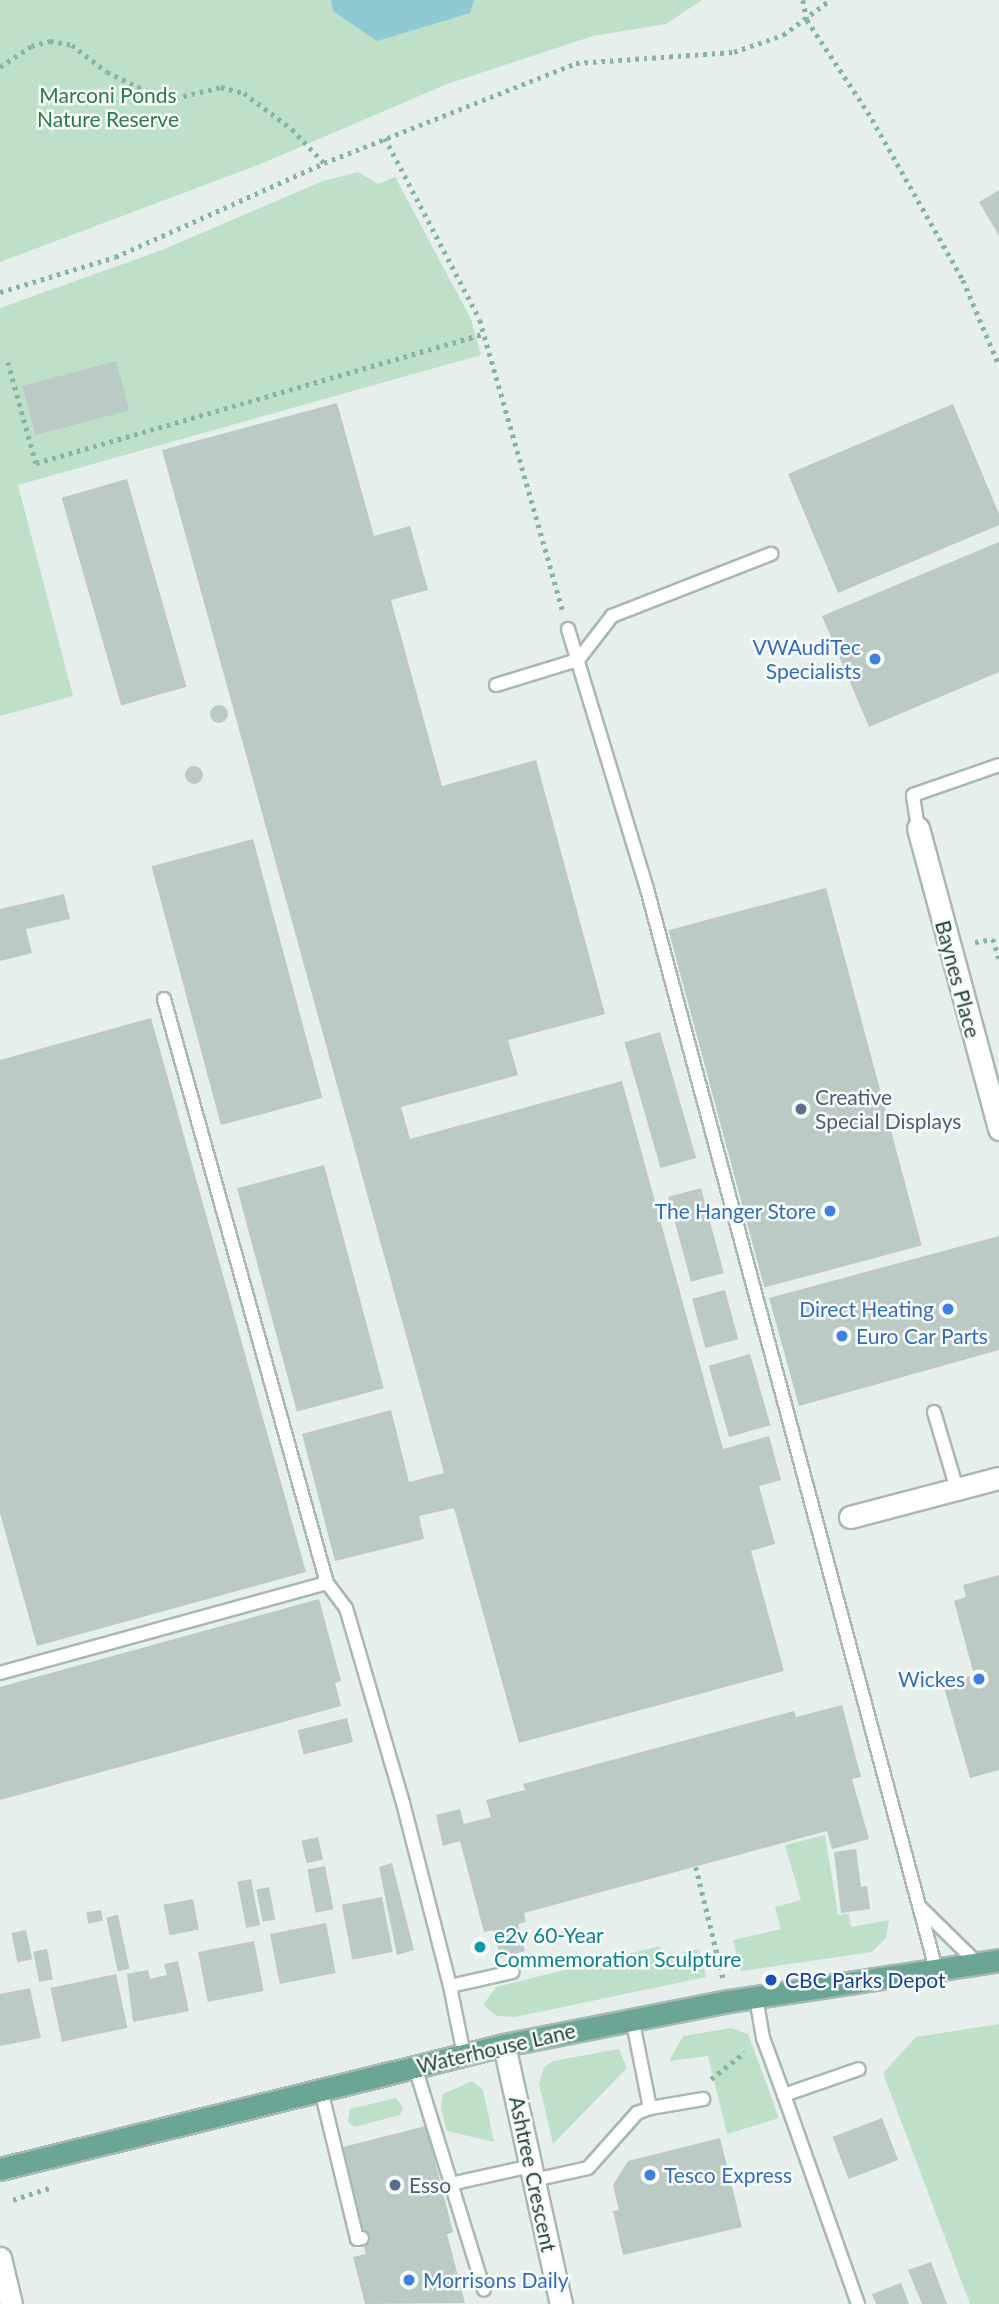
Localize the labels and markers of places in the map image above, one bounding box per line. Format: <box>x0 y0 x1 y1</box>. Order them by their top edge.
place label: VWAudiTec Specialists <box>753 634 861 684</box>
marker: VWAudiTec Specialists <box>867 651 883 667</box>
place label: Creative Special Displays <box>815 1084 961 1134</box>
marker: Creative Special Displays <box>793 1101 809 1117</box>
place label: The Hanger Store <box>654 1198 816 1224</box>
marker: The Hanger Store <box>822 1203 838 1219</box>
place label: Direct Heating <box>799 1296 934 1322</box>
marker: Direct Heating <box>940 1301 956 1317</box>
place label: Euro Car Parts <box>856 1323 988 1349</box>
marker: Euro Car Parts <box>834 1328 850 1344</box>
place label: Wickes <box>898 1666 965 1692</box>
marker: Wickes <box>971 1671 987 1687</box>
place label: e2v 60-Year Commemoration Sculpture <box>494 1922 741 1972</box>
marker: e2v 60-Year Commemoration Sculpture <box>472 1939 488 1955</box>
place label: CBC Parks Depot <box>785 1967 945 1993</box>
marker: CBC Parks Depot <box>763 1972 779 1988</box>
place label: Tesco Express <box>664 2162 792 2188</box>
marker: Tesco Express <box>642 2167 658 2183</box>
place label: Esso <box>409 2172 451 2198</box>
marker: Esso <box>387 2177 403 2193</box>
place label: Morrisons Daily <box>423 2267 569 2293</box>
marker: Morrisons Daily <box>401 2272 417 2288</box>

